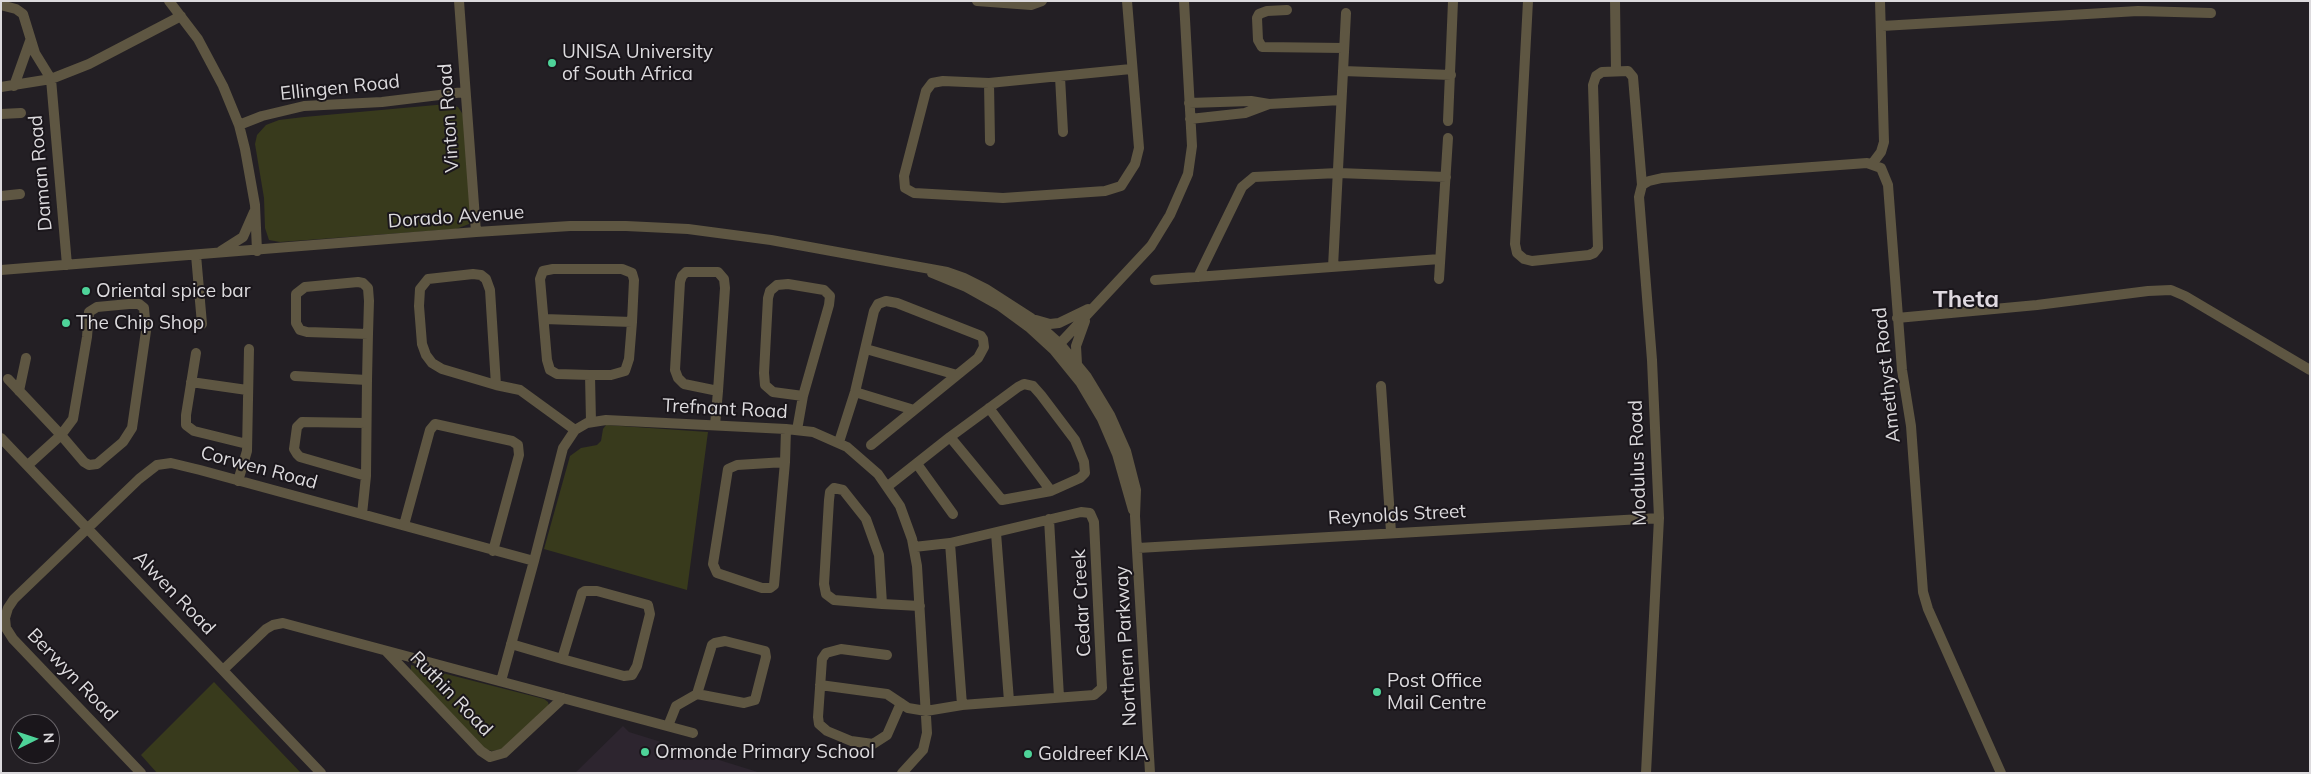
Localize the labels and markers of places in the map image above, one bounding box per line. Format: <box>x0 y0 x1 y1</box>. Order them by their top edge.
place label: UNISA University of South Africa <box>562 41 713 85</box>
marker: UNISA University of South Africa <box>546 57 558 69</box>
place label: Oriental spice bar <box>96 280 251 302</box>
marker: Oriental spice bar <box>80 285 92 297</box>
place label: The Chip Shop <box>76 312 204 334</box>
marker: The Chip Shop <box>60 317 72 329</box>
place label: Post Office Mail Centre <box>1387 670 1486 714</box>
marker: Post Office Mail Centre <box>1371 686 1383 698</box>
place label: Ormonde Primary School <box>655 741 875 763</box>
place label: Goldreef KIA <box>1038 743 1148 765</box>
marker: Ormonde Primary School <box>639 746 651 758</box>
marker: Goldreef KIA <box>1022 748 1034 760</box>

